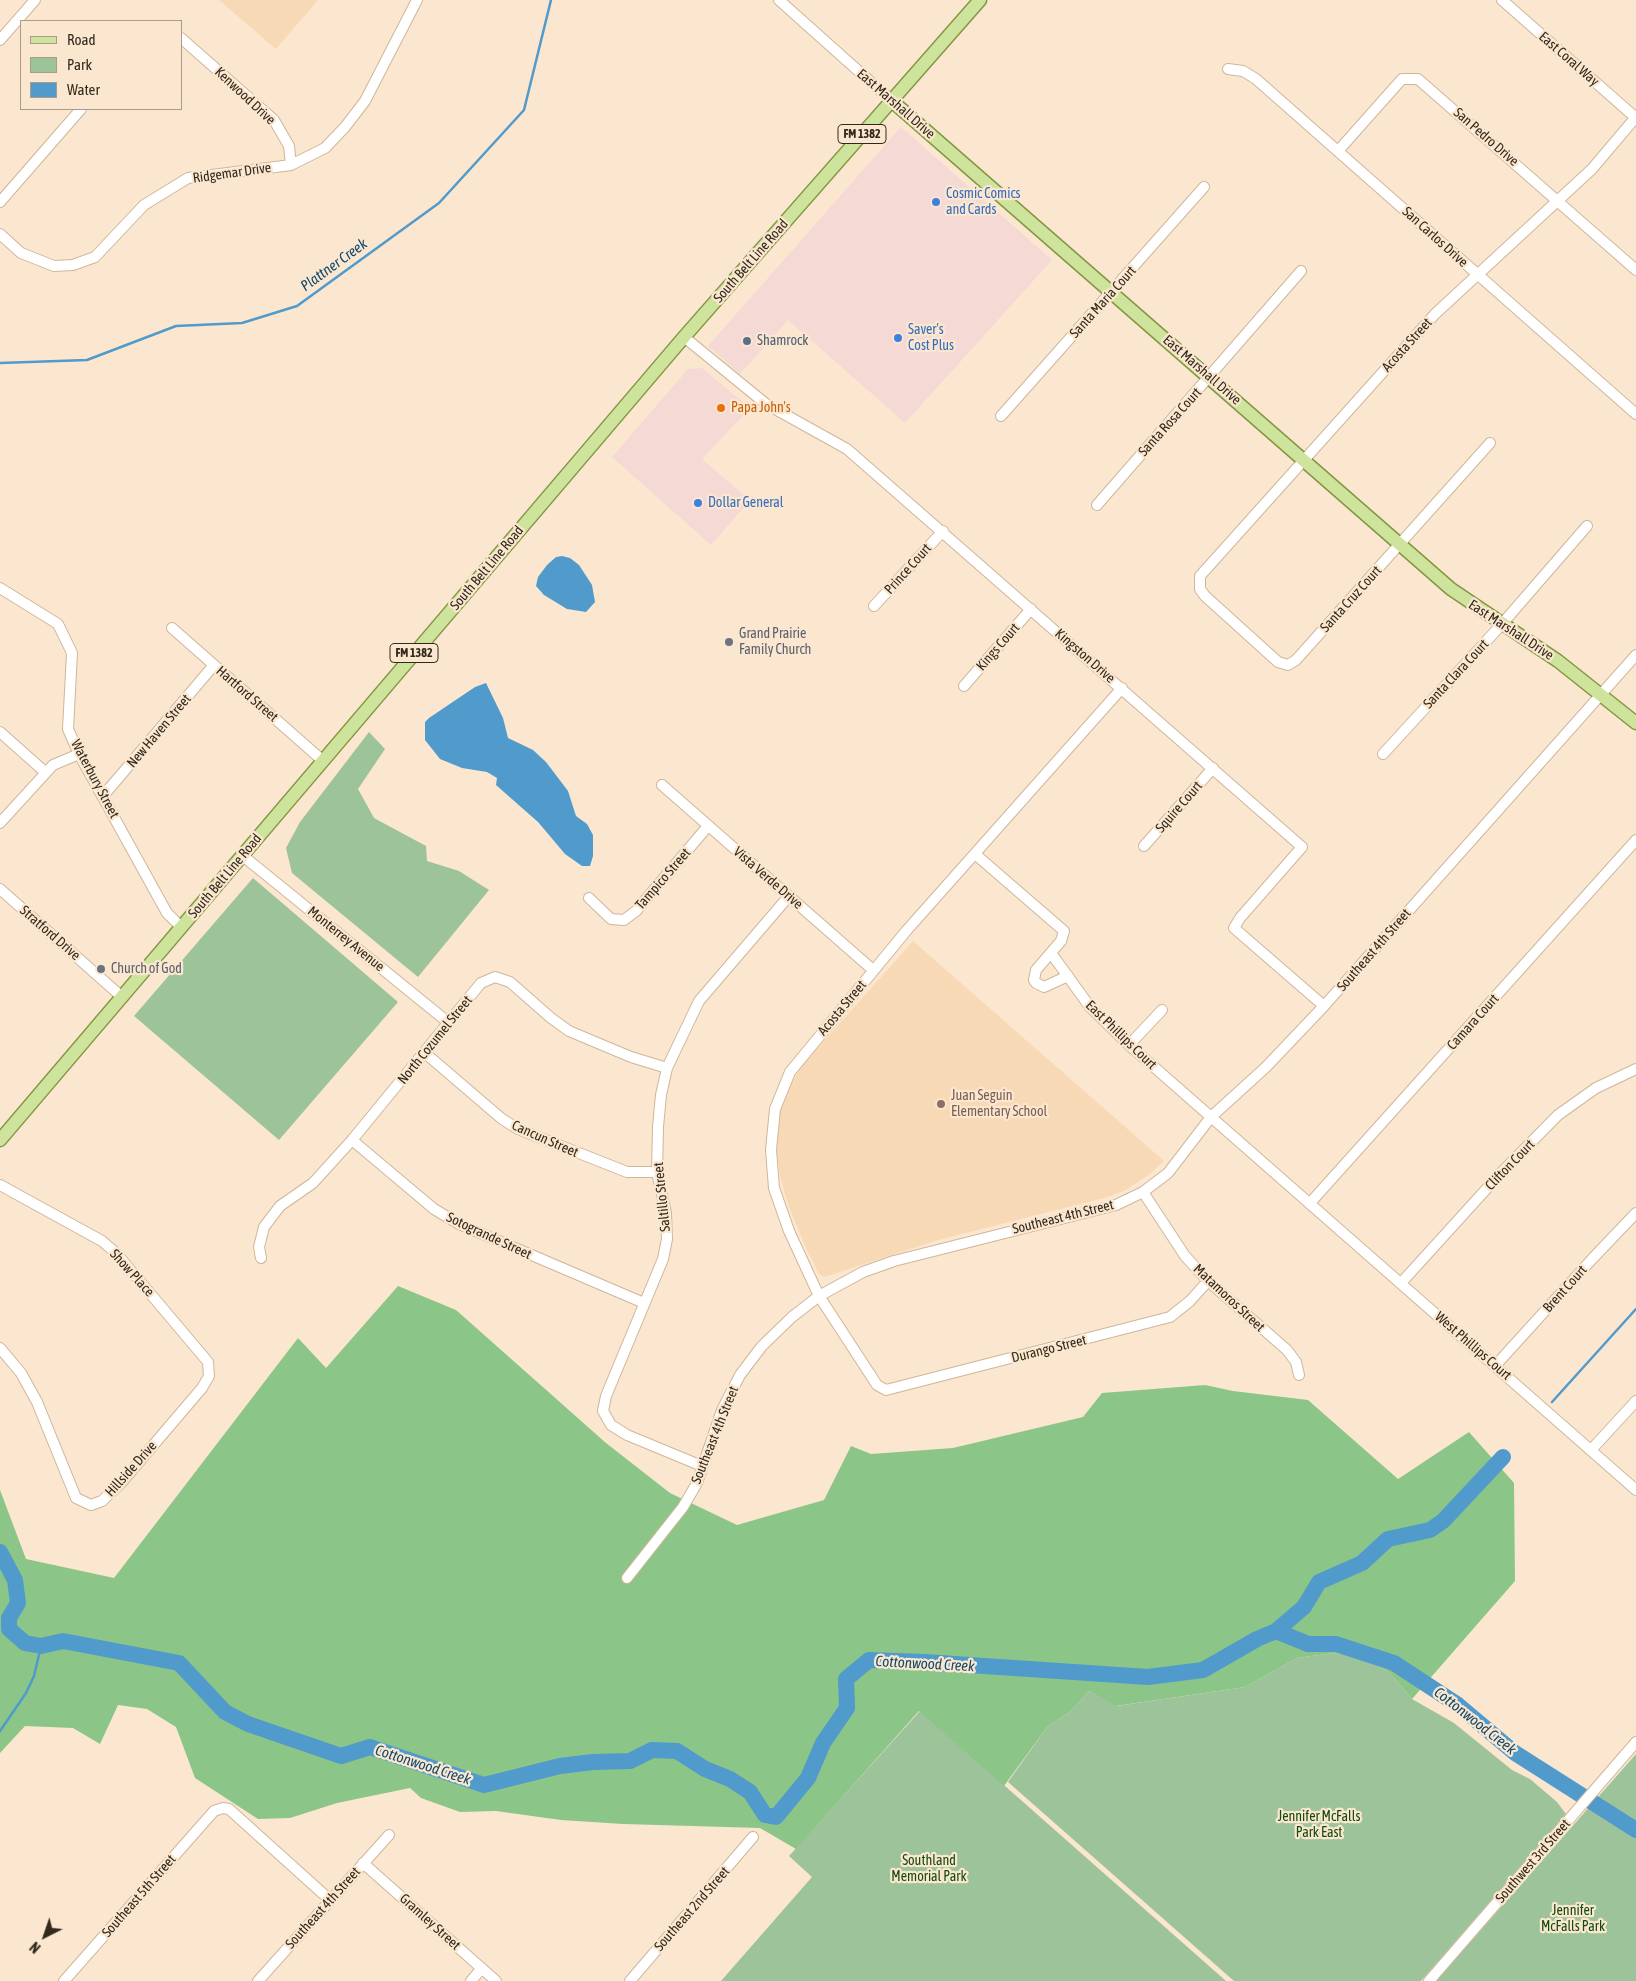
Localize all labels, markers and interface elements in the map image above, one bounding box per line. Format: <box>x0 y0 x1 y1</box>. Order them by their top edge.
legend <box>20 20 182 110</box>
street label: East Coral Way <box>1535 28 1603 90</box>
text: Road <box>67 31 96 48</box>
text: Park <box>67 56 92 73</box>
street label: Kenwood Drive <box>211 64 279 128</box>
street label: East Marshall Drive <box>853 65 939 143</box>
text: Water <box>67 81 100 98</box>
street label: San Pedro Drive <box>1450 104 1522 170</box>
road number: FM 1382 <box>838 125 886 144</box>
street label: Ridgemar Drive <box>192 159 272 187</box>
place label: Cosmic Comics and Cards <box>946 186 1021 218</box>
marker: Cosmic Comics and Cards <box>930 196 942 208</box>
street label: San Carlos Drive <box>1399 203 1471 271</box>
street label: South Belt Line Road <box>710 216 792 306</box>
water label: Plattner Creek <box>297 235 371 295</box>
street label: Santa Maria Court <box>1066 263 1140 341</box>
street label: Acosta Street <box>1378 315 1436 375</box>
place label: Saver's Cost Plus <box>908 322 954 354</box>
street label: East Marshall Drive <box>1159 331 1245 409</box>
marker: Saver's Cost Plus <box>892 332 904 344</box>
place label: Shamrock <box>757 333 808 349</box>
marker: Shamrock <box>741 335 753 347</box>
street label: Santa Rosa Court <box>1135 384 1205 460</box>
place label: Papa John's <box>731 400 791 416</box>
marker: Papa John's <box>715 402 727 414</box>
place label: Dollar General <box>708 495 783 511</box>
marker: Dollar General <box>692 497 704 509</box>
street label: South Belt Line Road <box>447 522 527 614</box>
street label: Prince Court <box>881 540 935 598</box>
street label: Santa Cruz Court <box>1317 562 1385 636</box>
street label: East Marshall Drive <box>1465 596 1557 664</box>
street label: Kings Court <box>973 620 1023 674</box>
street label: Kingston Drive <box>1051 625 1119 687</box>
place label: Grand Prairie Family Church <box>739 626 811 658</box>
marker: Grand Prairie Family Church <box>723 636 735 648</box>
street label: Santa Clara Court <box>1420 636 1492 712</box>
road number: FM 1382 <box>390 644 438 662</box>
street label: Hartford Street <box>213 663 281 725</box>
street label: New Haven Street <box>123 691 195 771</box>
street label: Waterbury Street <box>67 737 123 821</box>
street label: Squire Court <box>1152 778 1206 836</box>
street label: South Belt Line Road <box>185 830 265 922</box>
street label: Vista Verde Drive <box>730 843 806 913</box>
street label: Tampico Street <box>632 845 694 913</box>
street label: Stratford Drive <box>16 902 84 964</box>
street label: Monterrey Avenue <box>304 903 388 975</box>
street label: Southeast 4th Street <box>1334 905 1414 995</box>
place label: Church of God <box>111 961 182 977</box>
marker: Church of God <box>95 963 107 975</box>
street label: Acosta Street <box>814 977 870 1039</box>
street label: Camara Court <box>1444 991 1502 1053</box>
street label: North Cozumel Street <box>394 992 476 1088</box>
street label: East Phillips Court <box>1082 997 1160 1073</box>
place label: Juan Seguin Elementary School <box>951 1088 1047 1120</box>
marker: Juan Seguin Elementary School <box>935 1098 947 1110</box>
street label: Cancun Street <box>509 1117 581 1161</box>
street label: Clifton Court <box>1482 1136 1538 1194</box>
street label: Saltillo Street <box>650 1161 674 1233</box>
street label: Southeast 4th Street <box>1011 1196 1115 1238</box>
street label: Sotogrande Street <box>444 1209 534 1263</box>
street label: Show Place <box>106 1246 158 1300</box>
street label: Matamoros Street <box>1190 1261 1268 1335</box>
street label: Brent Court <box>1540 1262 1590 1316</box>
street label: West Phillips Court <box>1431 1308 1515 1384</box>
street label: Durango Street <box>1010 1332 1088 1366</box>
street label: Southeast 4th Street <box>688 1384 742 1486</box>
street label: Hillside Drive <box>102 1438 160 1500</box>
water label: Cottonwood Creek <box>875 1652 975 1676</box>
water label: Cottonwood Creek <box>1430 1683 1520 1759</box>
water label: Cottonwood Creek <box>373 1741 473 1789</box>
park label: Jennifer McFalls Park East <box>1278 1809 1360 1841</box>
street label: Southwest 3rd Street <box>1492 1816 1574 1906</box>
street label: Southeast 5th Street <box>99 1851 179 1941</box>
park label: Southland Memorial Park <box>891 1853 967 1885</box>
street label: Southeast 2nd Street <box>651 1863 733 1955</box>
street label: Southeast 4th Street <box>282 1864 364 1952</box>
street label: Gramley Street <box>396 1890 464 1954</box>
park label: Jennifer McFalls Park <box>1541 1903 1605 1935</box>
north arrow <box>20 1911 70 1961</box>
text: N <box>27 1939 44 1956</box>

